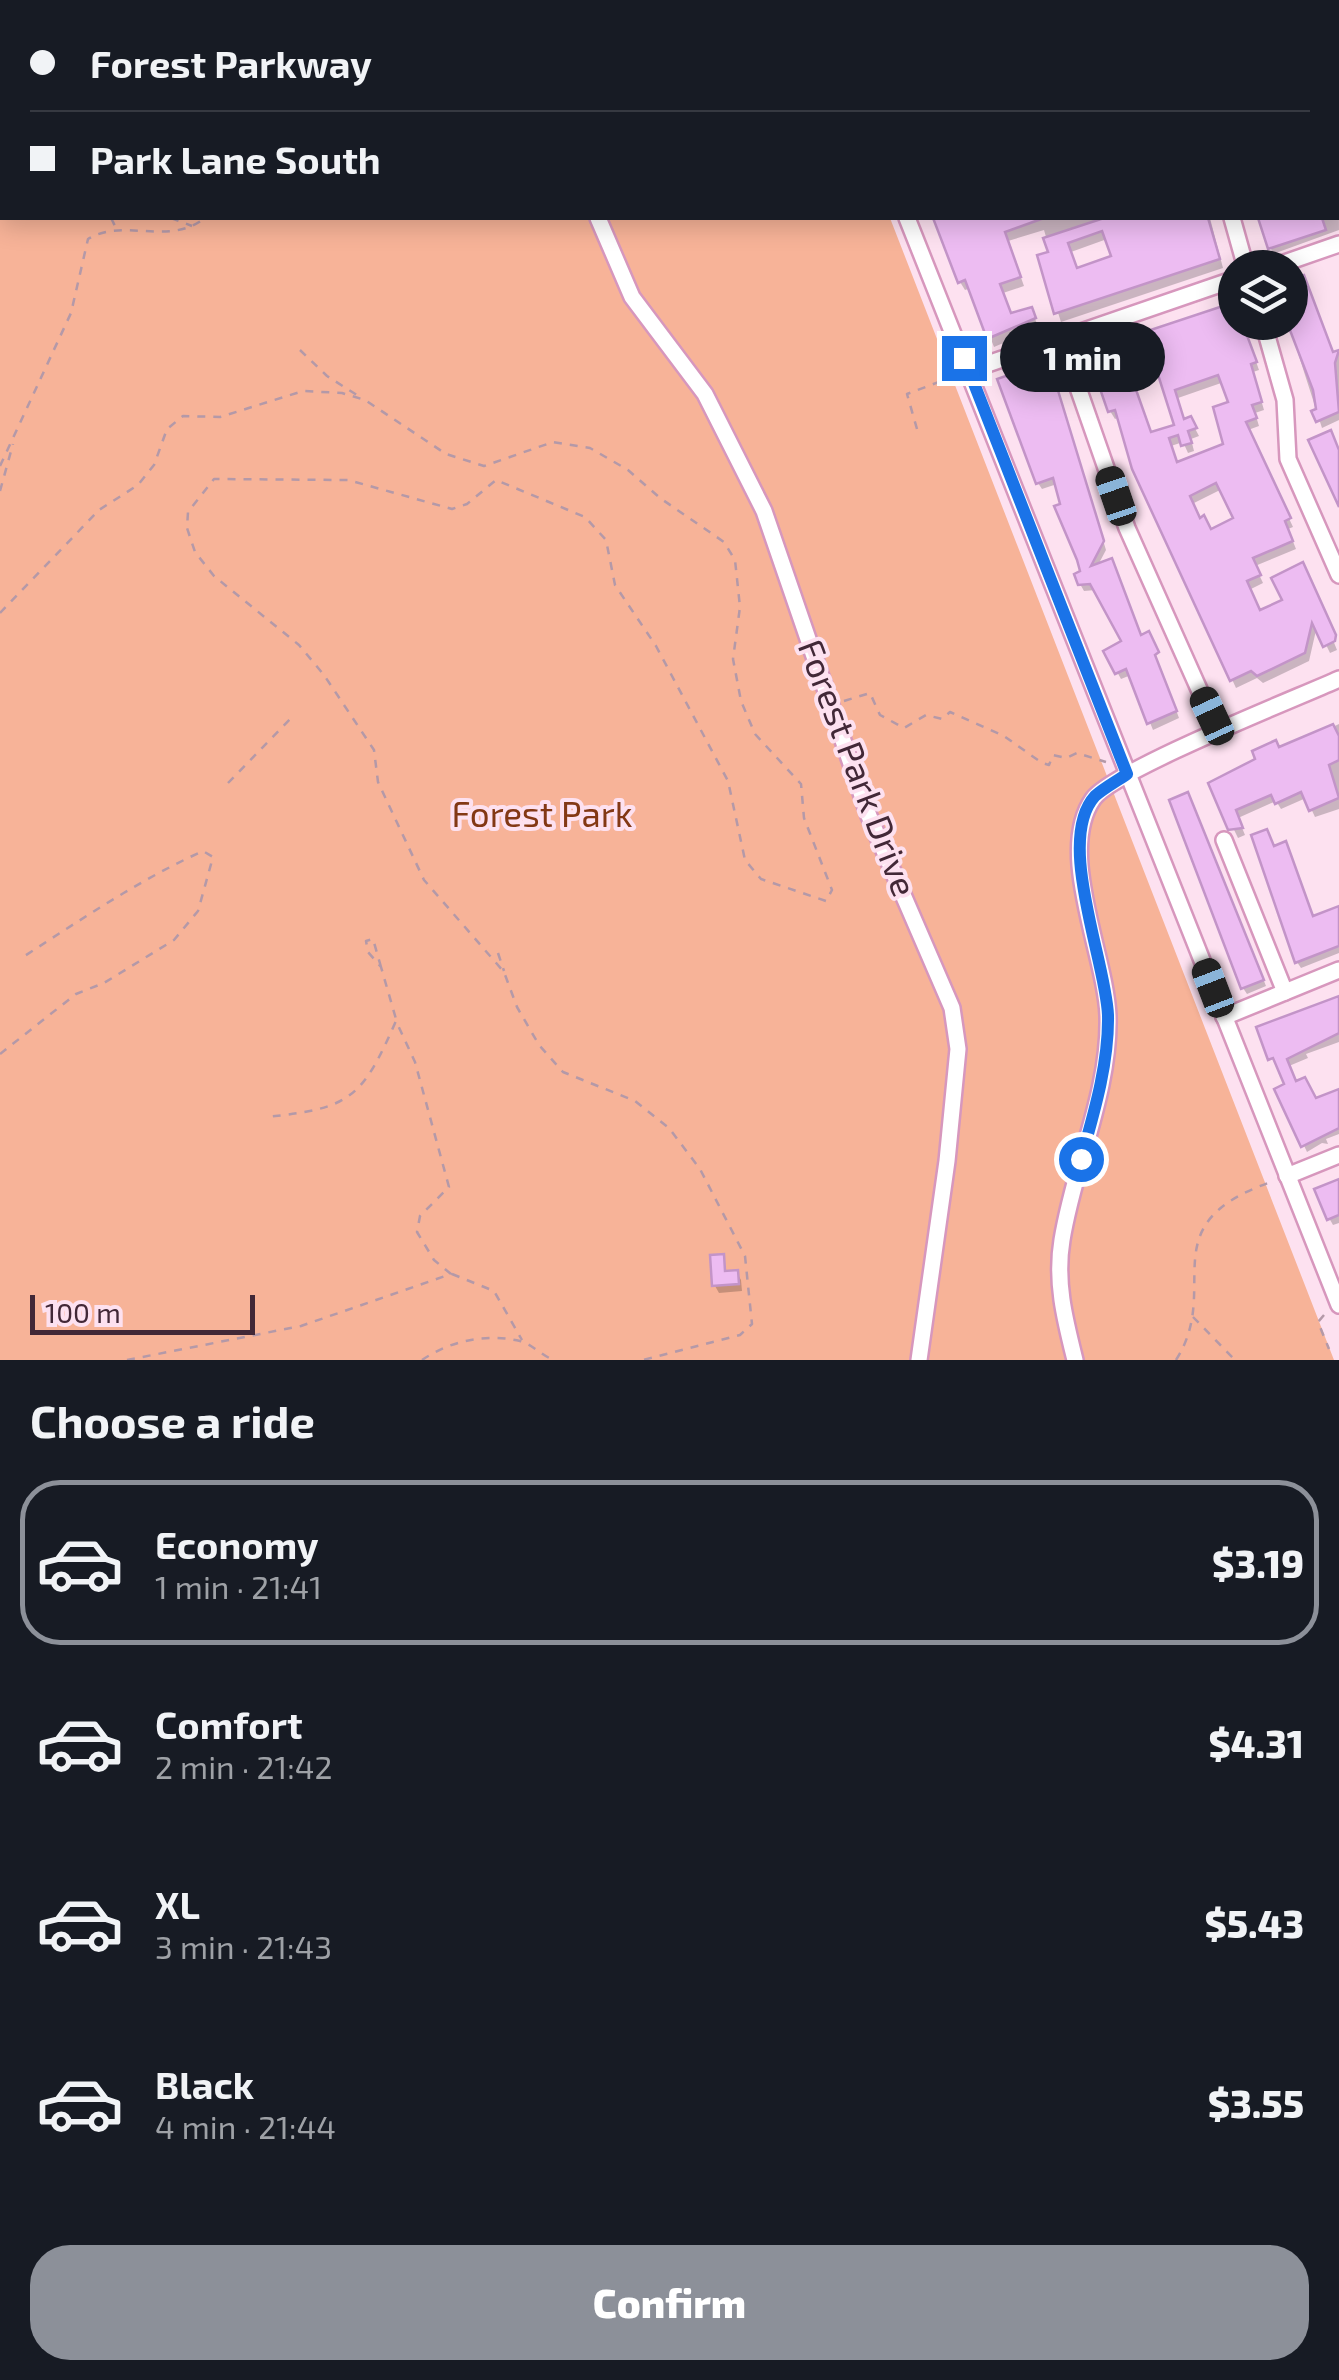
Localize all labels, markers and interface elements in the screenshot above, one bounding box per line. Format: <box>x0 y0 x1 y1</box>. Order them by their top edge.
text: Forest Parkway <box>90 40 372 86</box>
text: Park Lane South <box>90 136 381 182</box>
map controls <box>1218 250 1308 340</box>
button: layers <box>1218 250 1308 340</box>
callout: 1 min <box>999 323 1164 393</box>
route end <box>942 336 987 381</box>
text: 1 min <box>1043 338 1122 376</box>
car <box>1092 463 1140 529</box>
street label: Forest Park Drive <box>791 633 927 902</box>
car <box>1186 682 1238 750</box>
park label: Forest Park <box>451 792 633 834</box>
car <box>1188 955 1238 1021</box>
route start <box>1059 1137 1104 1182</box>
scale bar <box>30 1290 255 1334</box>
text: 100 m <box>45 1295 121 1329</box>
text: Choose a ride <box>30 1393 315 1447</box>
icon: car <box>35 1518 125 1608</box>
text: Economy <box>155 1521 319 1567</box>
text: $3.19 <box>1212 1540 1304 1586</box>
text: 1 min · 21:41 <box>155 1567 322 1605</box>
icon: car <box>35 1698 125 1788</box>
text: Comfort <box>155 1701 303 1747</box>
text: $4.31 <box>1209 1720 1304 1766</box>
text: 2 min · 21:42 <box>155 1747 332 1785</box>
icon: car <box>35 1878 125 1968</box>
text: XL <box>155 1881 200 1927</box>
text: $5.43 <box>1204 1900 1304 1946</box>
text: 3 min · 21:43 <box>155 1927 332 1965</box>
icon: car <box>35 2058 125 2148</box>
text: Black <box>155 2061 254 2107</box>
text: $3.55 <box>1208 2080 1304 2126</box>
text: 4 min · 21:44 <box>155 2107 336 2145</box>
button: Confirm <box>30 2245 1309 2360</box>

